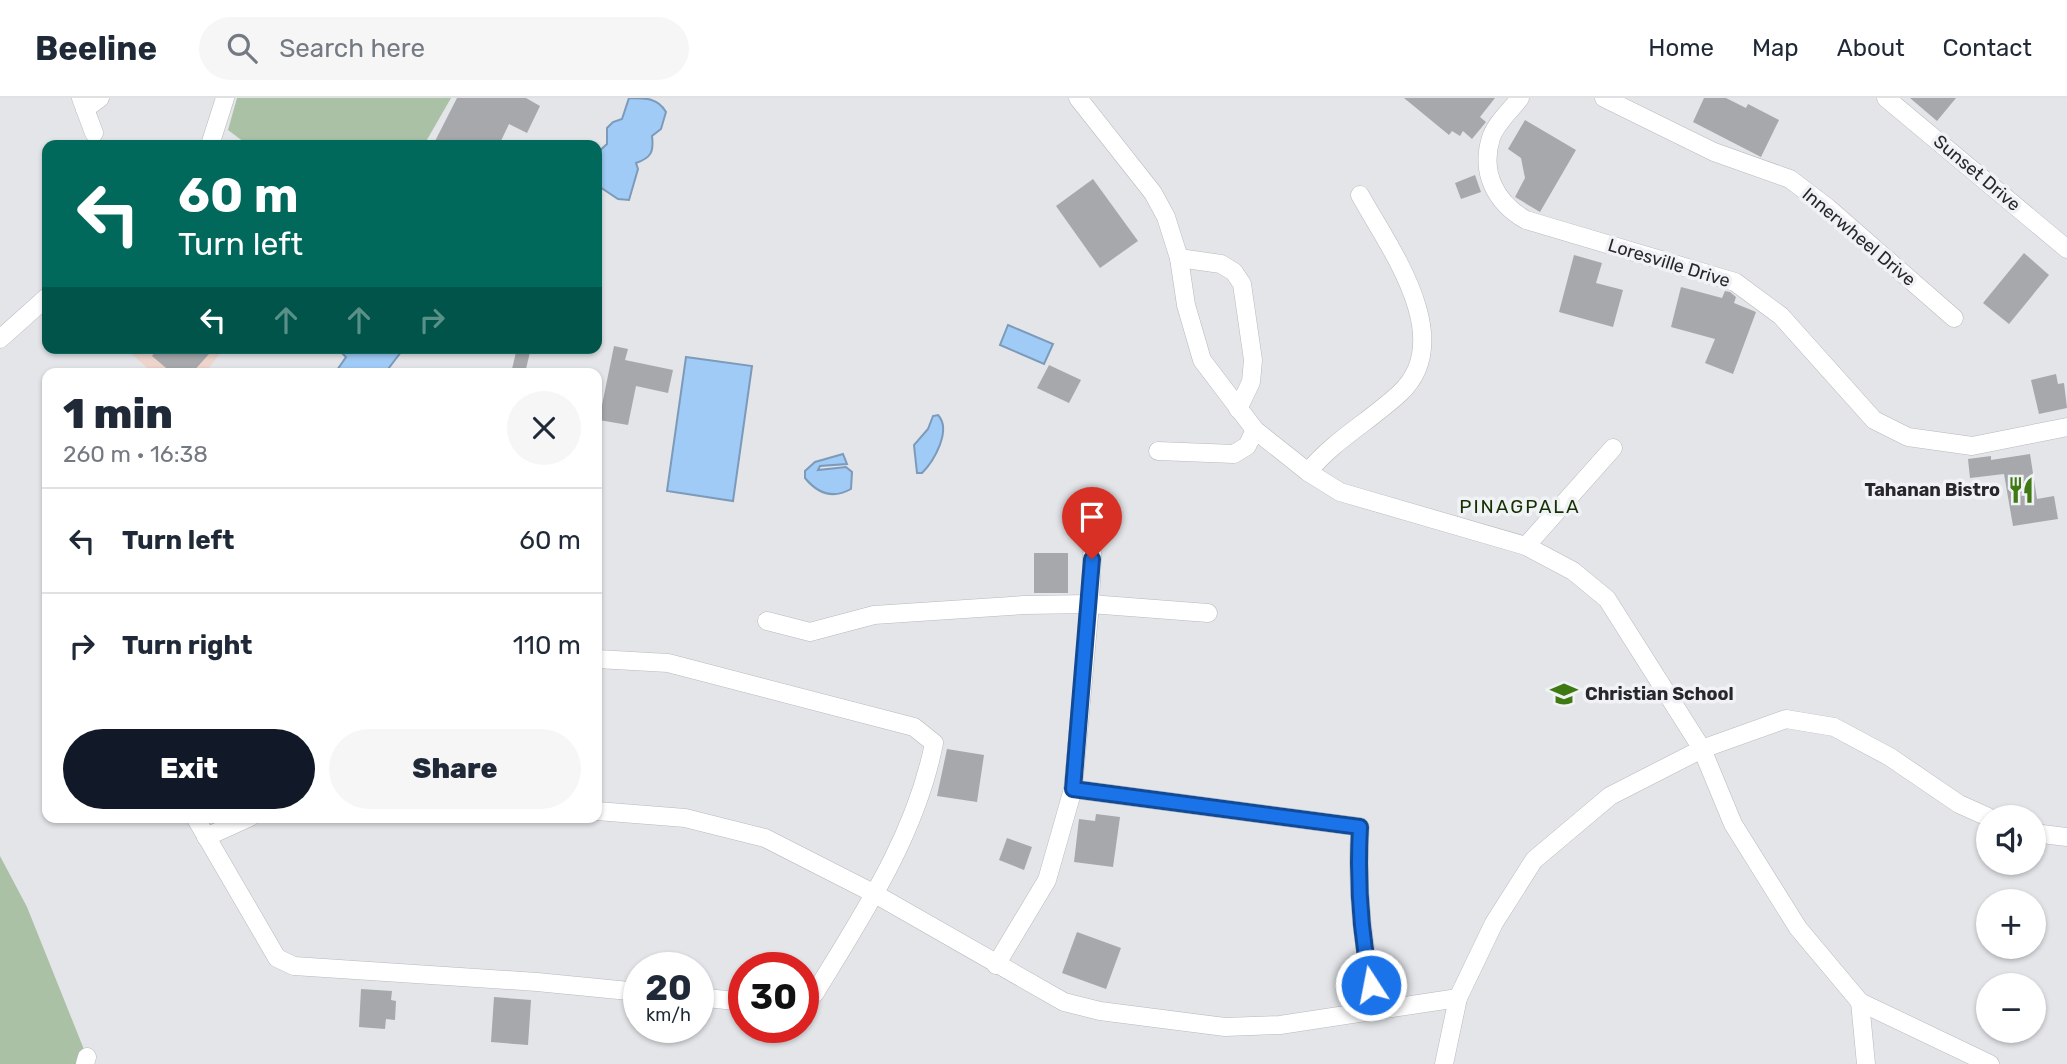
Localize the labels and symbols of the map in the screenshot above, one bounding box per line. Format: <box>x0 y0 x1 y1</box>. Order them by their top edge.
street label: Sunset Drive <box>1929 130 2025 216</box>
street label: Innerwheel Drive <box>1798 183 1920 291</box>
street label: Loresville Drive <box>1605 234 1733 292</box>
restaurant icon: Tahanan Bistro <box>2006 475 2036 505</box>
place label: Tahanan Bistro <box>1864 479 2000 501</box>
pin <box>1062 487 1122 559</box>
district label: PINAGPALA <box>1459 495 1581 518</box>
school or university icon: Christian School <box>1549 679 1579 709</box>
place label: Christian School <box>1585 683 1734 705</box>
position arrow <box>1334 948 1408 1022</box>
speed limit sign: 30 <box>728 952 819 1043</box>

